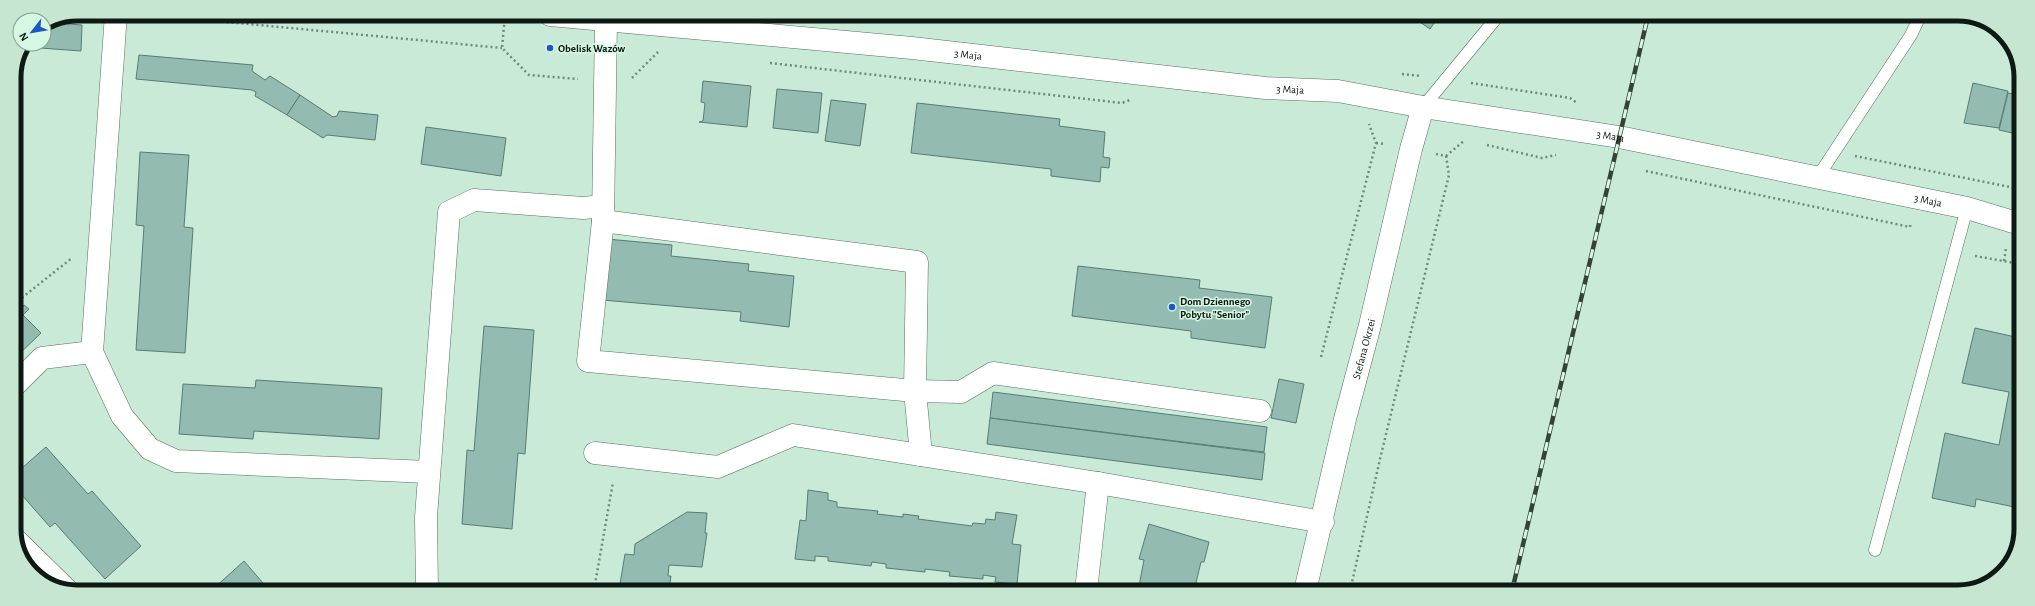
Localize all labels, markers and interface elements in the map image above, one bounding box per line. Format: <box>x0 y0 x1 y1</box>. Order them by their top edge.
north arrow <box>12 12 52 52</box>
text: N <box>17 31 31 43</box>
marker: Obelisk Wazów <box>545 43 555 53</box>
place label: Obelisk Wazów <box>558 43 626 54</box>
street label: 3 Maja <box>954 48 983 62</box>
street label: 3 Maja <box>1276 83 1304 96</box>
street label: 3 Maja <box>1596 129 1625 144</box>
street label: 3 Maja <box>1913 192 1943 209</box>
place label: Dom Dziennego Pobytu "Senior" <box>1180 296 1251 320</box>
marker: Dom Dziennego Pobytu "Senior" <box>1167 302 1177 312</box>
street label: Stefana Okrzei <box>1351 318 1377 381</box>

